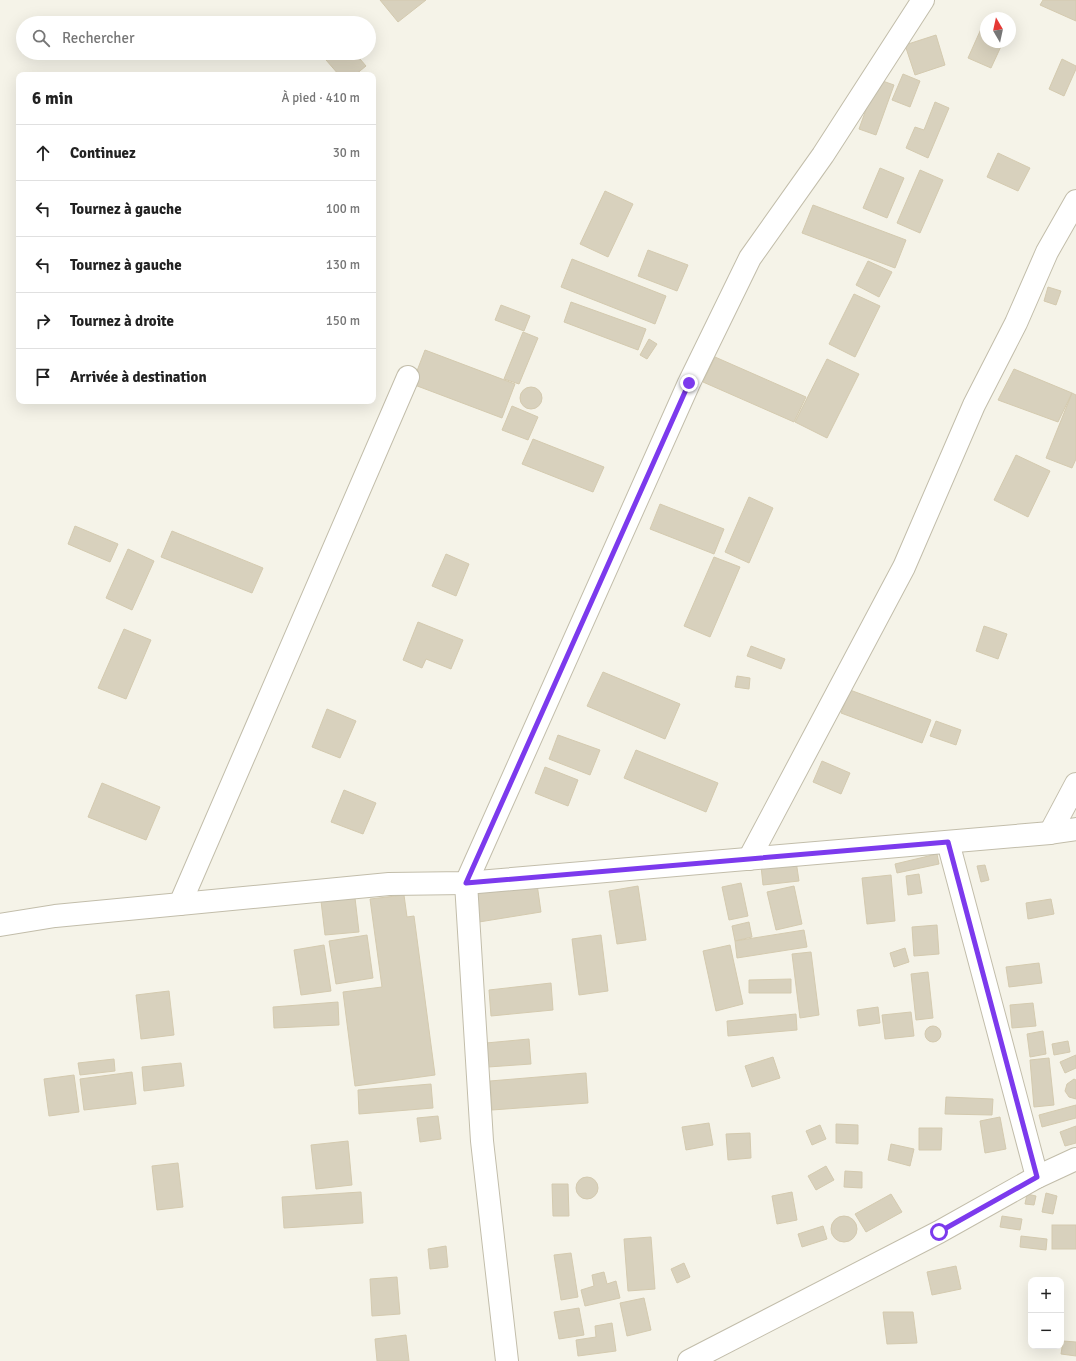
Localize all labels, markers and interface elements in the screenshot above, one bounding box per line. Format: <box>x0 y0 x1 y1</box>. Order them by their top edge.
north arrow <box>980 12 1016 48</box>
search box <box>16 16 376 60</box>
icon: search <box>30 27 52 49</box>
text: Rechercher <box>62 29 135 47</box>
text: 6 min <box>32 88 73 109</box>
text: À pied · 410 m <box>281 90 360 106</box>
icon: ahead <box>32 142 54 164</box>
text: Continuez <box>70 144 136 162</box>
text: 30 m <box>333 145 360 161</box>
icon: left <box>32 198 54 220</box>
text: Tournez à gauche <box>70 200 182 218</box>
text: 100 m <box>326 201 360 217</box>
icon: left <box>32 254 54 276</box>
text: Tournez à gauche <box>70 256 182 274</box>
text: 130 m <box>326 257 360 273</box>
icon: right <box>32 310 54 332</box>
text: Tournez à droite <box>70 312 174 330</box>
text: 150 m <box>326 313 360 329</box>
icon: arrive <box>32 366 54 388</box>
text: Arrivée à destination <box>70 368 207 386</box>
route end <box>680 374 698 392</box>
route start <box>930 1223 948 1241</box>
map controls <box>1028 1277 1064 1349</box>
button: + <box>1028 1277 1064 1313</box>
button: − <box>1028 1313 1064 1349</box>

